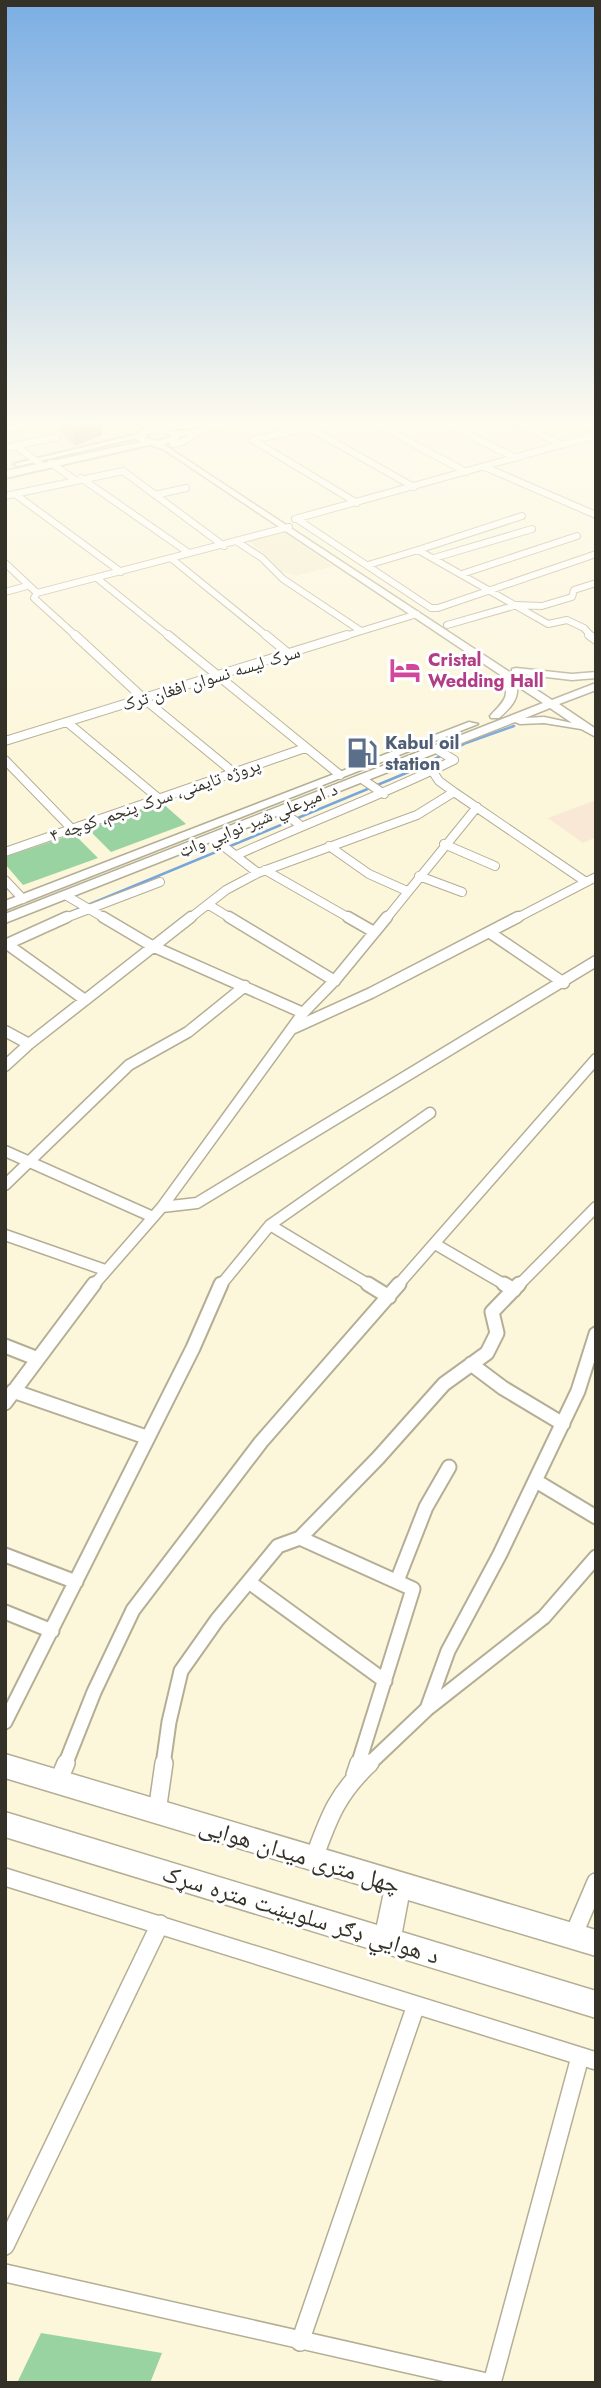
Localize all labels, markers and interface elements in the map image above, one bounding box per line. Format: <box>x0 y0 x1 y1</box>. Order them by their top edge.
street label: سرک لیسه نسوان افغان‌ ترک <box>119 639 303 717</box>
place label: Cristal Wedding Hall <box>428 647 544 694</box>
hotel icon: Cristal Wedding Hall <box>388 653 422 687</box>
place label: Kabul oil station <box>385 730 459 777</box>
fuel station icon: Kabul oil station <box>345 736 379 770</box>
street label: پروژه تایمنی، سرک پنجم، کوچه ۴ <box>46 752 264 848</box>
street label: د امیرعلي شیر نوايي واټ <box>175 776 342 865</box>
street label: چهل متری میدان هوایی <box>195 1808 405 1902</box>
street label: د هوايي ډګر سلویښت متره سړک <box>158 1855 444 1975</box>

